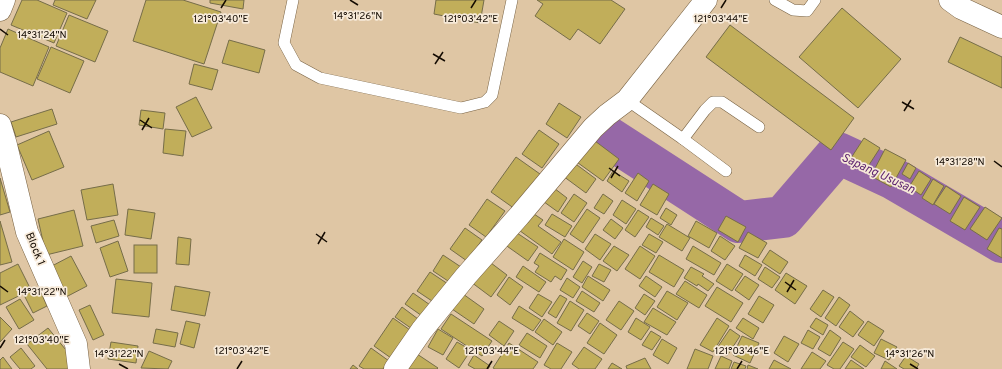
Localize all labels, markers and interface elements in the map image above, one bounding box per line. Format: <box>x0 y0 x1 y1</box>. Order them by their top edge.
text: 14°31'26"N <box>334 10 382 23</box>
text: 121°03'40"E <box>194 13 248 26</box>
text: 121°03'42"E <box>444 13 498 26</box>
text: 121°03'44"E <box>694 13 748 26</box>
text: 14°31'24"N <box>17 29 67 42</box>
water label: Sapang Ususan <box>839 150 918 198</box>
text: 14°31'28"N <box>935 156 985 169</box>
street label: Block 1 <box>22 230 48 268</box>
text: 14°31'22"N <box>17 286 67 299</box>
text: 121°03'40"E <box>15 334 69 347</box>
text: 121°03'42"E <box>215 345 269 358</box>
text: 121°03'44"E <box>465 345 519 358</box>
text: 121°03'46"E <box>715 345 769 358</box>
text: 14°31'22"N <box>94 348 144 361</box>
text: 14°31'26"N <box>886 348 934 361</box>

